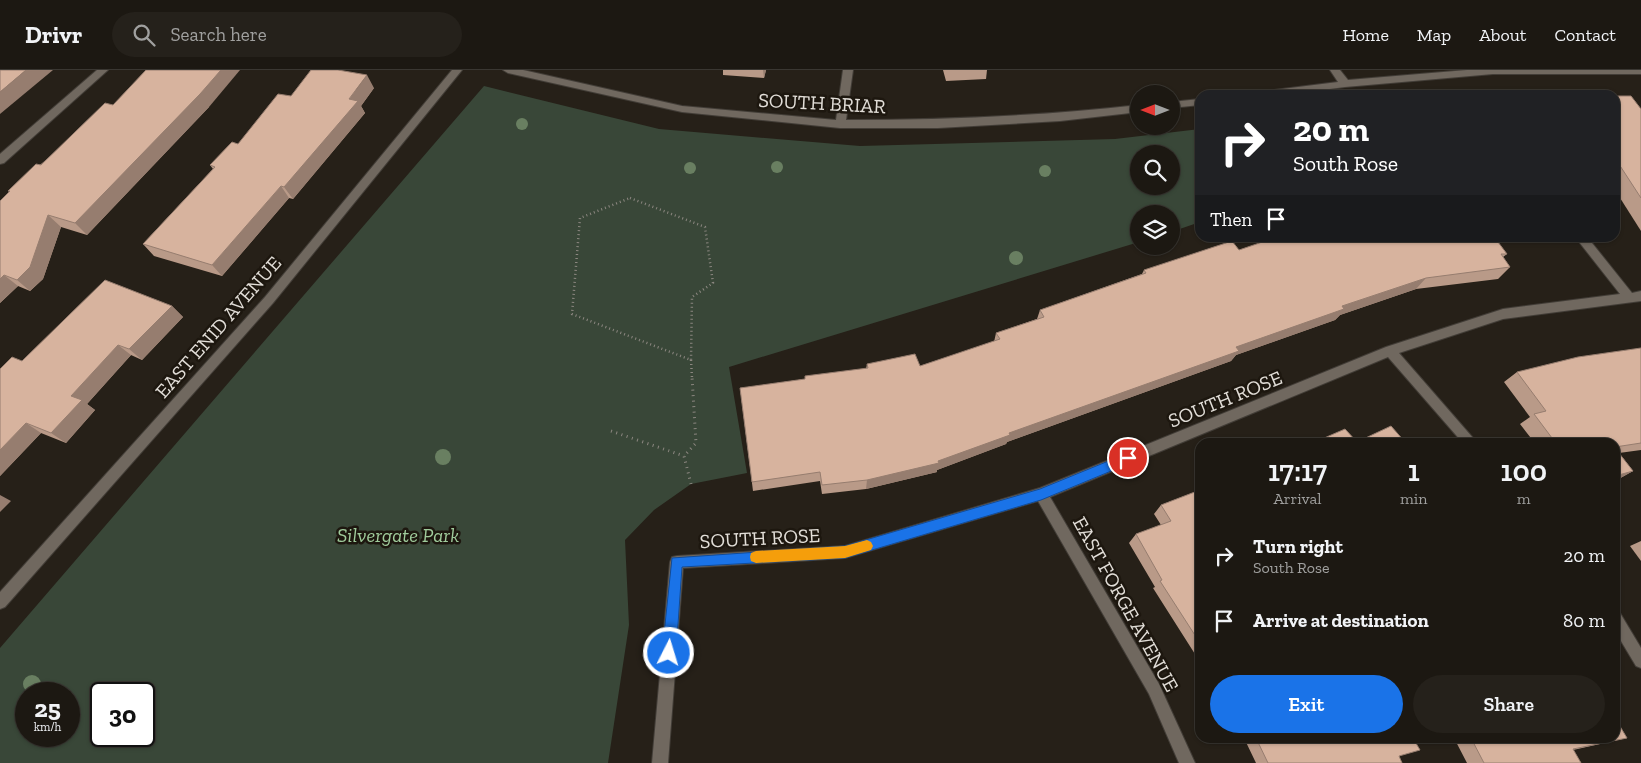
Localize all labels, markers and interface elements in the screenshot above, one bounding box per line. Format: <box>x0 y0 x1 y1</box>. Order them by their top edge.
search box <box>112 12 462 57</box>
text: Drivr <box>25 20 82 49</box>
icon: search <box>130 21 158 49</box>
text: Search here <box>170 23 267 46</box>
text: Home <box>1342 24 1389 46</box>
text: Map <box>1417 24 1451 46</box>
text: About <box>1479 24 1526 46</box>
text: Contact <box>1554 24 1616 46</box>
north arrow <box>1130 85 1180 135</box>
map controls <box>1130 85 1180 255</box>
street label: SOUTH BRIAR <box>758 88 887 118</box>
text: 20 m <box>1293 108 1369 150</box>
icon: right <box>1210 110 1275 175</box>
button: search <box>1130 145 1180 195</box>
text: South Rose <box>1293 150 1398 177</box>
button: layers <box>1130 205 1180 255</box>
icon: arrive <box>1262 205 1290 233</box>
text: Then <box>1210 208 1252 231</box>
street label: EAST ENID AVENUE <box>150 251 286 403</box>
street label: SOUTH ROSE <box>1165 365 1285 433</box>
pin <box>1107 437 1149 479</box>
icon: arrive <box>1114 444 1142 472</box>
text: 17:17 <box>1268 453 1327 489</box>
text: 1 <box>1408 453 1420 489</box>
text: 100 <box>1500 453 1547 489</box>
text: Arrival <box>1273 489 1322 508</box>
text: min <box>1400 489 1427 508</box>
text: m <box>1517 489 1531 508</box>
street label: EAST FORGE AVENUE <box>1068 512 1184 696</box>
park label: Silvergate Park <box>337 523 459 547</box>
street label: SOUTH ROSE <box>699 523 821 553</box>
text: Turn right <box>1253 535 1343 558</box>
icon: right <box>1210 542 1238 570</box>
text: 20 m <box>1564 544 1605 567</box>
text: South Rose <box>1253 558 1330 577</box>
icon: arrive <box>1210 607 1238 635</box>
text: Arrive at destination <box>1253 609 1429 632</box>
text: 80 m <box>1563 609 1605 632</box>
position arrow <box>642 626 694 678</box>
button: Exit <box>1210 675 1403 733</box>
button: Share <box>1413 675 1605 733</box>
speed limit sign: 30 <box>90 682 155 747</box>
text: 25 <box>34 693 61 723</box>
text: km/h <box>34 720 61 734</box>

